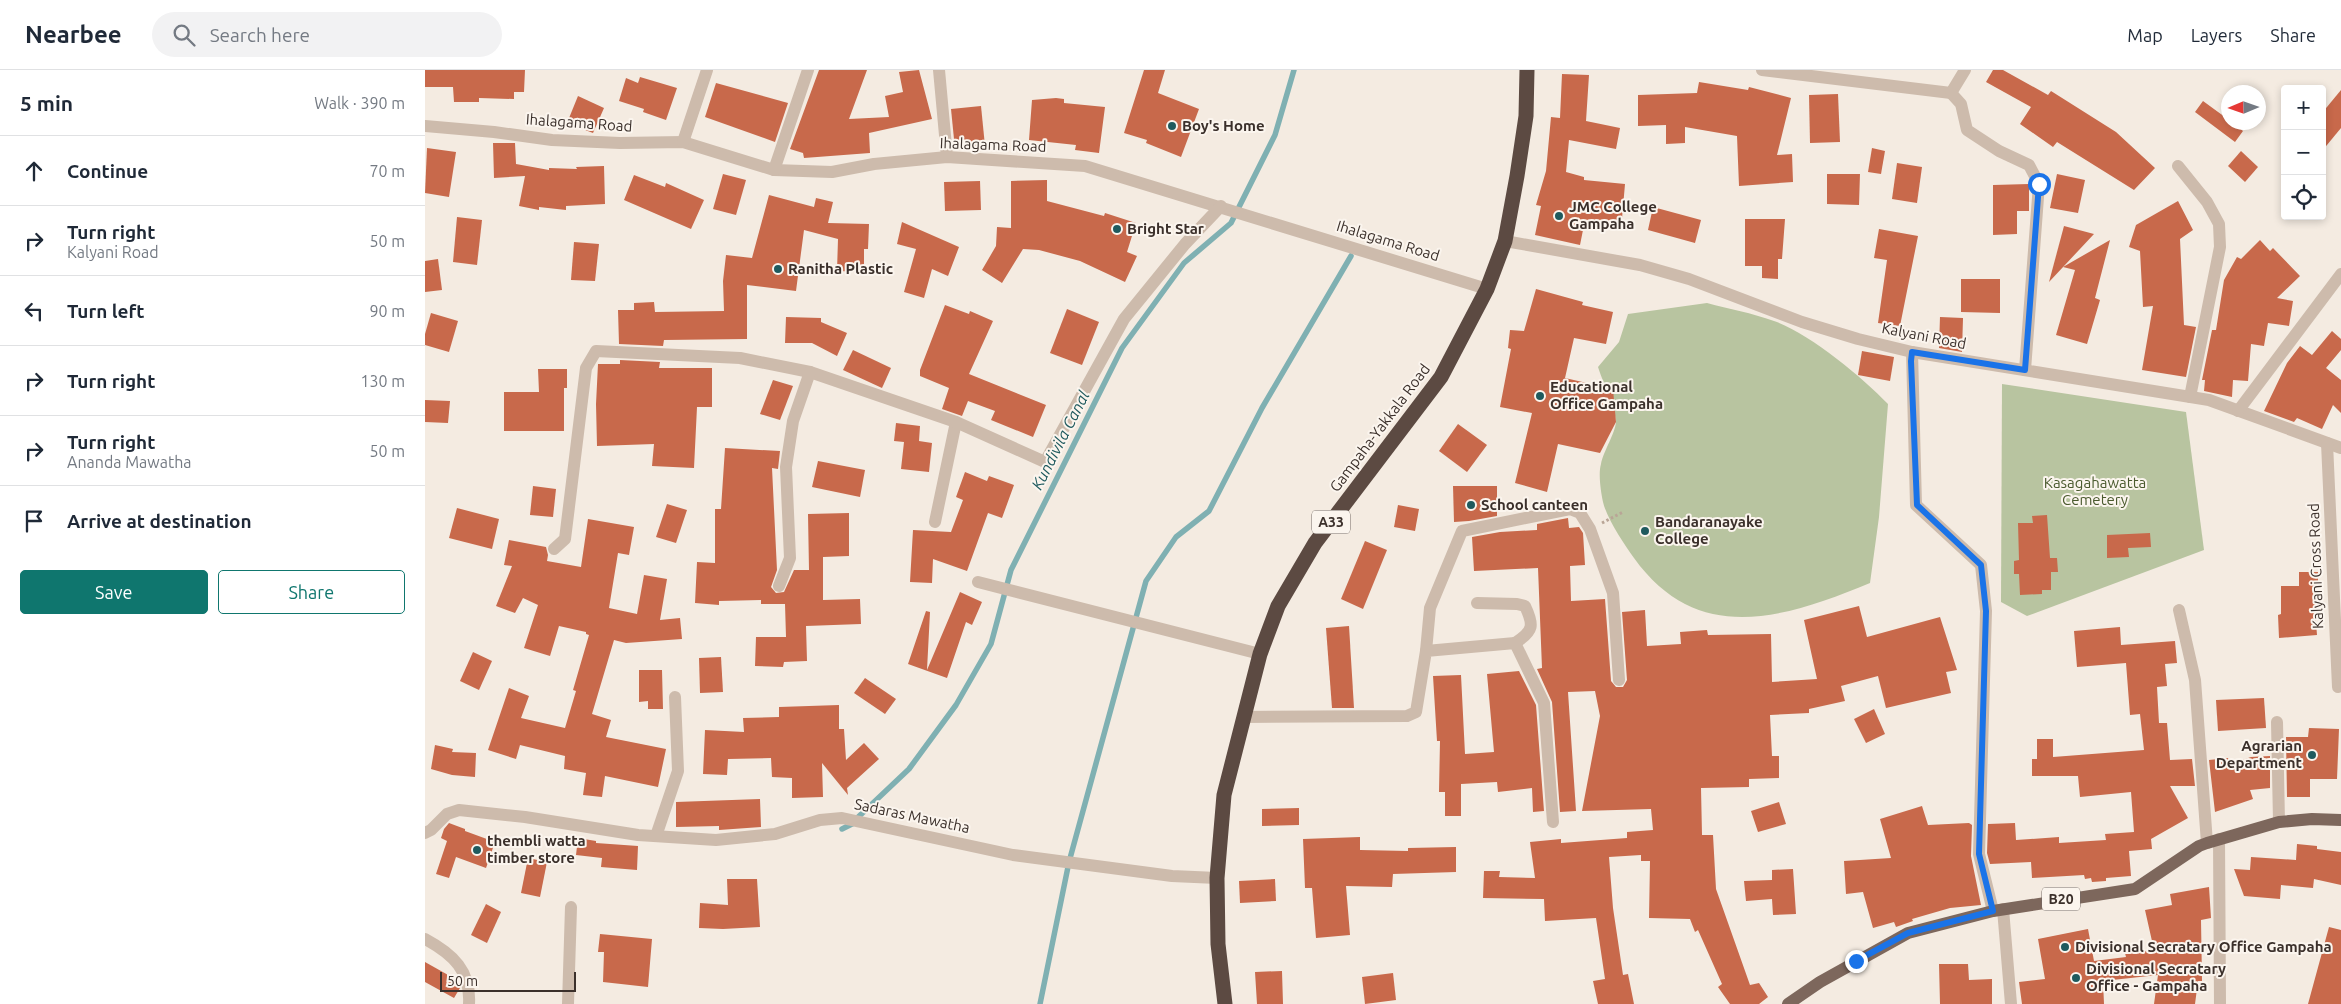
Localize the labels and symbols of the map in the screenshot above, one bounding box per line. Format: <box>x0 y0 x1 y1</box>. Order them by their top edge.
north arrow <box>2221 85 2266 130</box>
street label: Ihalagama Road <box>525 110 633 135</box>
place label: Boy's Home <box>1182 117 1265 134</box>
marker: Boy's Home <box>1166 120 1178 132</box>
street label: Ihalagama Road <box>939 134 1047 155</box>
route start <box>2028 173 2051 196</box>
place label: JMC College Gampaha <box>1569 198 1657 232</box>
marker: JMC College Gampaha <box>1553 210 1565 222</box>
street label: Ihalagama Road <box>1335 217 1442 264</box>
place label: Bright Star <box>1127 220 1205 237</box>
marker: Bright Star <box>1111 223 1123 235</box>
place label: Ranitha Plastic <box>788 260 893 277</box>
marker: Ranitha Plastic <box>772 263 784 275</box>
street label: Kalyani Road <box>1880 319 1968 352</box>
street label: Gampaha-Yakkala Road <box>1326 361 1433 495</box>
place label: Educational Office Gampaha <box>1550 378 1663 412</box>
water label: Kundivila Canal <box>1027 387 1093 492</box>
marker: Educational Office Gampaha <box>1534 390 1546 402</box>
park label: Kasagahawatta Cemetery <box>2044 474 2146 508</box>
place label: School canteen <box>1481 496 1588 513</box>
marker: School canteen <box>1465 499 1477 511</box>
street label: Kalyani Cross Road <box>2305 503 2326 629</box>
road number: A33 <box>1312 511 1350 534</box>
place label: Bandaranayake College <box>1655 513 1763 547</box>
marker: Bandaranayake College <box>1639 525 1651 537</box>
place label: Agrarian Department <box>2216 737 2303 771</box>
marker: Agrarian Department <box>2306 749 2318 761</box>
street label: Sadaras Mawatha <box>853 795 971 836</box>
place label: thembli watta timber store <box>487 832 586 866</box>
marker: thembli watta timber store <box>471 844 483 856</box>
road number: B20 <box>2042 888 2080 911</box>
place label: Divisional Secratary Office Gampaha <box>2075 938 2332 955</box>
marker: Divisional Secratary Office Gampaha <box>2059 941 2071 953</box>
route end <box>1845 950 1868 973</box>
place label: Divisional Secratary Office - Gampaha <box>2086 960 2226 994</box>
scale bar <box>440 969 576 992</box>
marker: Divisional Secratary Office - Gampaha <box>2070 972 2082 984</box>

